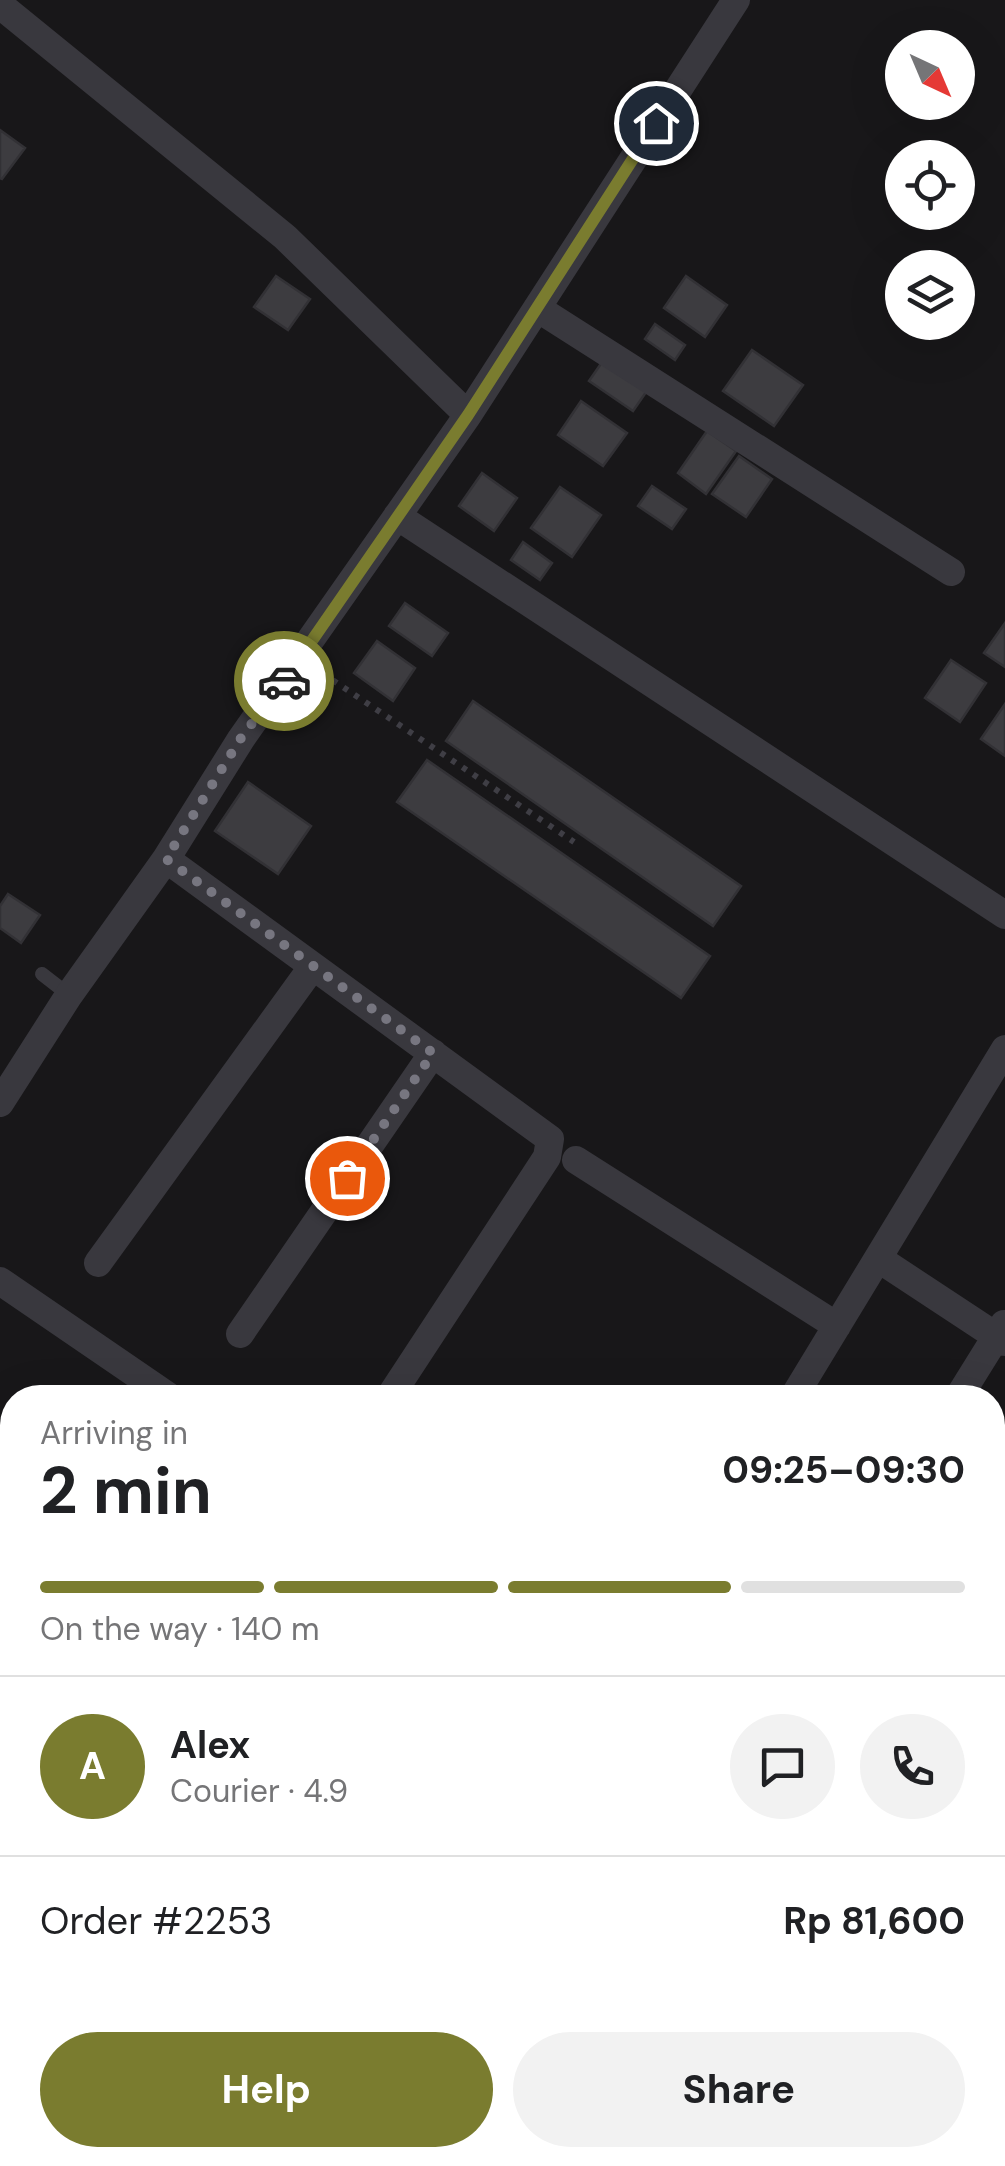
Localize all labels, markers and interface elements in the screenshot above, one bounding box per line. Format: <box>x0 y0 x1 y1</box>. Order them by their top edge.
north arrow <box>885 30 975 120</box>
map controls <box>885 30 975 340</box>
pin <box>614 81 699 166</box>
icon: home <box>629 96 684 151</box>
button: locate <box>885 140 975 230</box>
button: layers <box>885 250 975 340</box>
courier <box>234 631 334 731</box>
icon: car <box>257 654 312 709</box>
pin <box>305 1136 390 1221</box>
icon: bag <box>320 1151 375 1206</box>
text: Arriving in <box>40 1412 188 1454</box>
text: 09:25–09:30 <box>722 1445 965 1495</box>
text: 2 min <box>40 1449 212 1533</box>
text: On the way · 140 m <box>40 1608 320 1650</box>
button: chat <box>730 1714 835 1819</box>
button: phone <box>860 1714 965 1819</box>
text: Alex <box>170 1720 250 1770</box>
text: A <box>79 1741 106 1791</box>
text: Courier · 4.9 <box>170 1770 348 1812</box>
text: Order #2253 <box>40 1896 272 1946</box>
text: Rp 81,600 <box>783 1896 965 1946</box>
button: Help <box>40 2032 493 2147</box>
button: Share <box>513 2032 965 2147</box>

